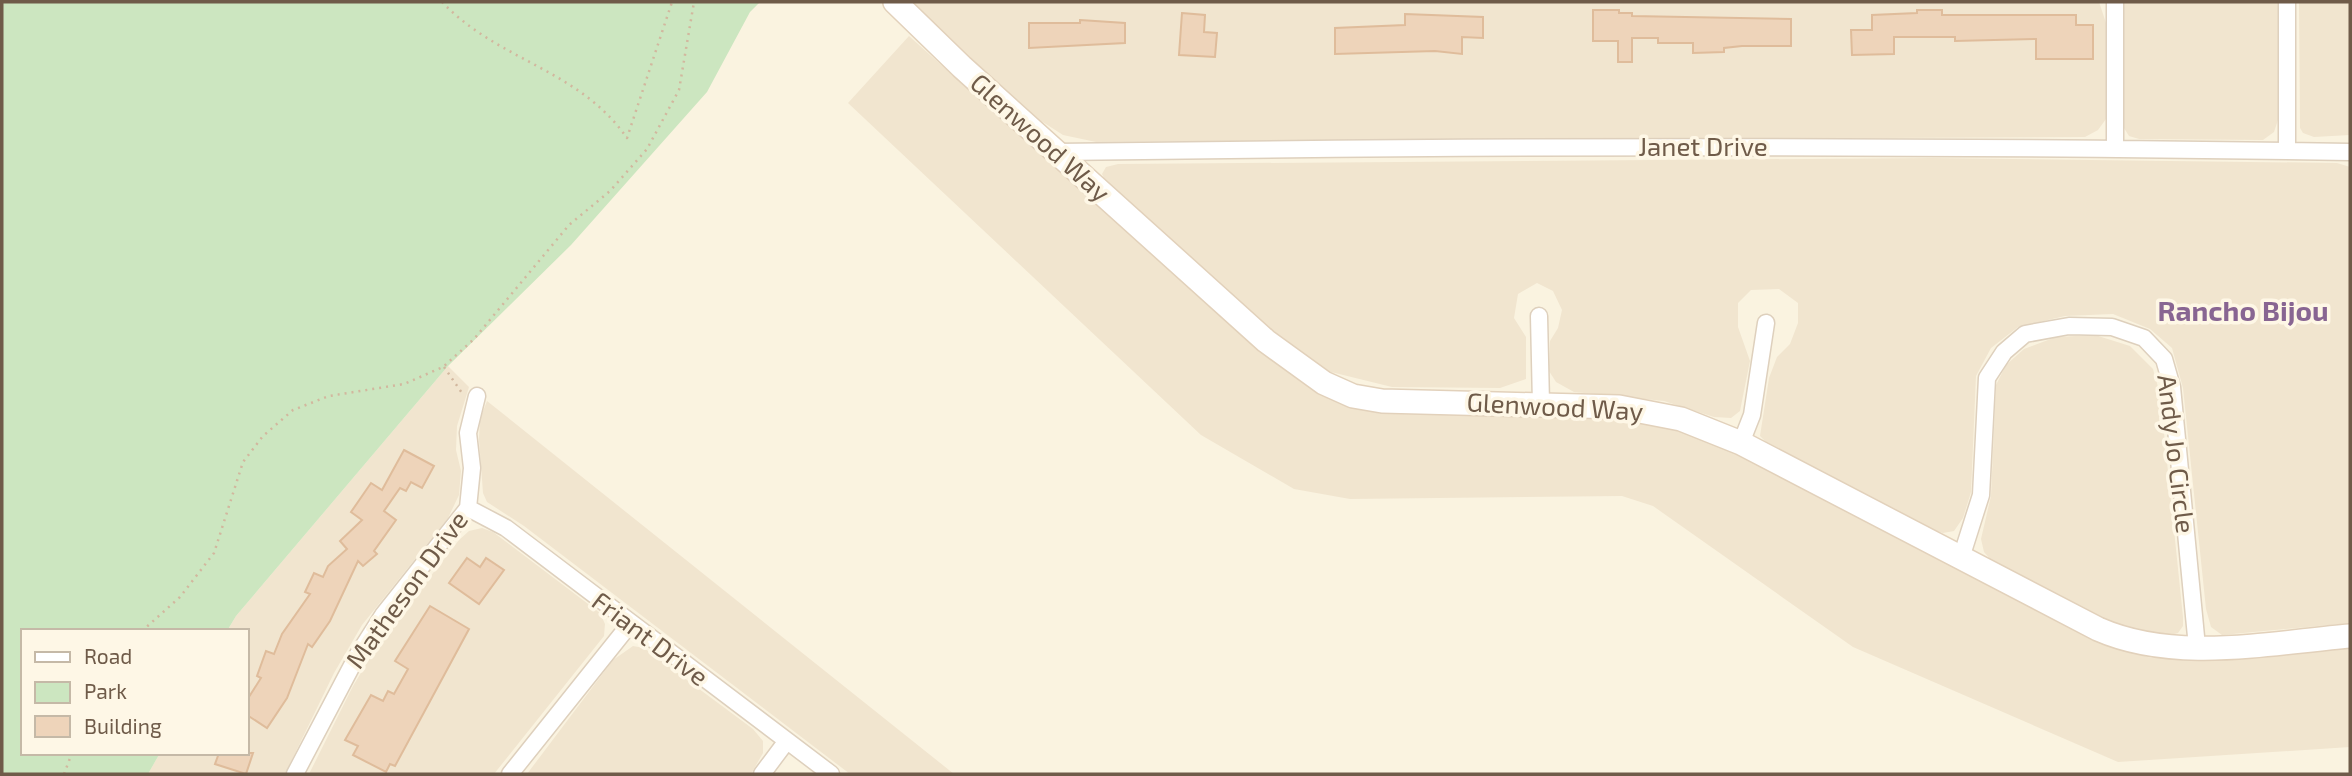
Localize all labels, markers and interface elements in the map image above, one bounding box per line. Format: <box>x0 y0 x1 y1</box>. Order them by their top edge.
street label: Glenwood Way <box>965 66 1117 208</box>
street label: Janet Drive <box>1638 130 1768 161</box>
district label: Rancho Bijou <box>2157 293 2329 327</box>
street label: Andy Jo Circle <box>2152 373 2203 535</box>
street label: Glenwood Way <box>1466 385 1644 426</box>
street label: Matheson Drive <box>338 505 473 674</box>
street label: Friant Drive <box>587 584 715 691</box>
legend <box>21 629 248 755</box>
text: Road <box>84 643 132 668</box>
text: Park <box>84 678 127 703</box>
text: Building <box>84 713 162 738</box>

